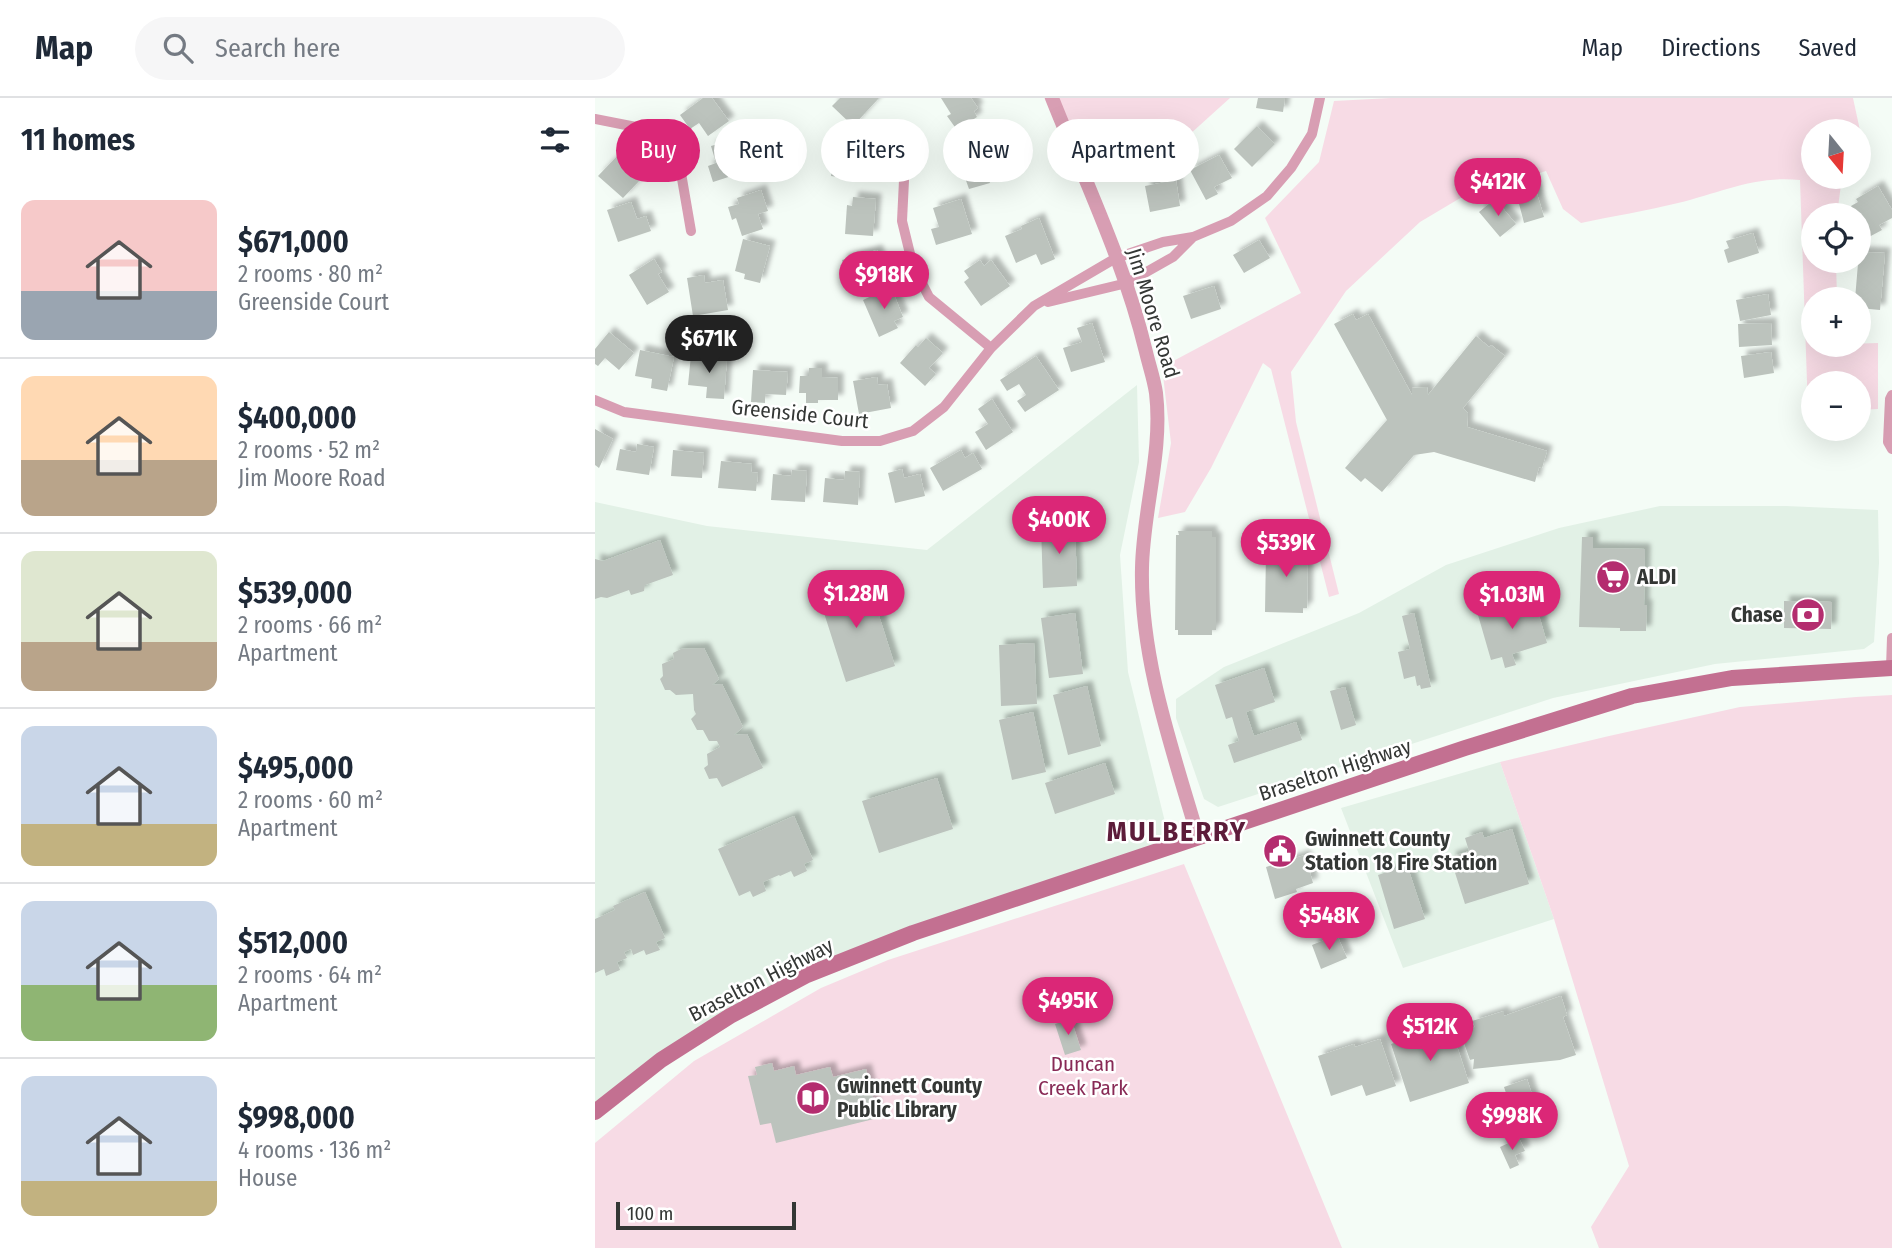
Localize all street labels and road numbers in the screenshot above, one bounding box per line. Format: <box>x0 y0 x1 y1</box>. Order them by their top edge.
street label: Jim Moore Road <box>1121 245 1185 381</box>
street label: Greenside Court <box>730 394 870 434</box>
street label: Braselton Highway <box>1256 733 1415 807</box>
street label: Braselton Highway <box>684 932 838 1028</box>

